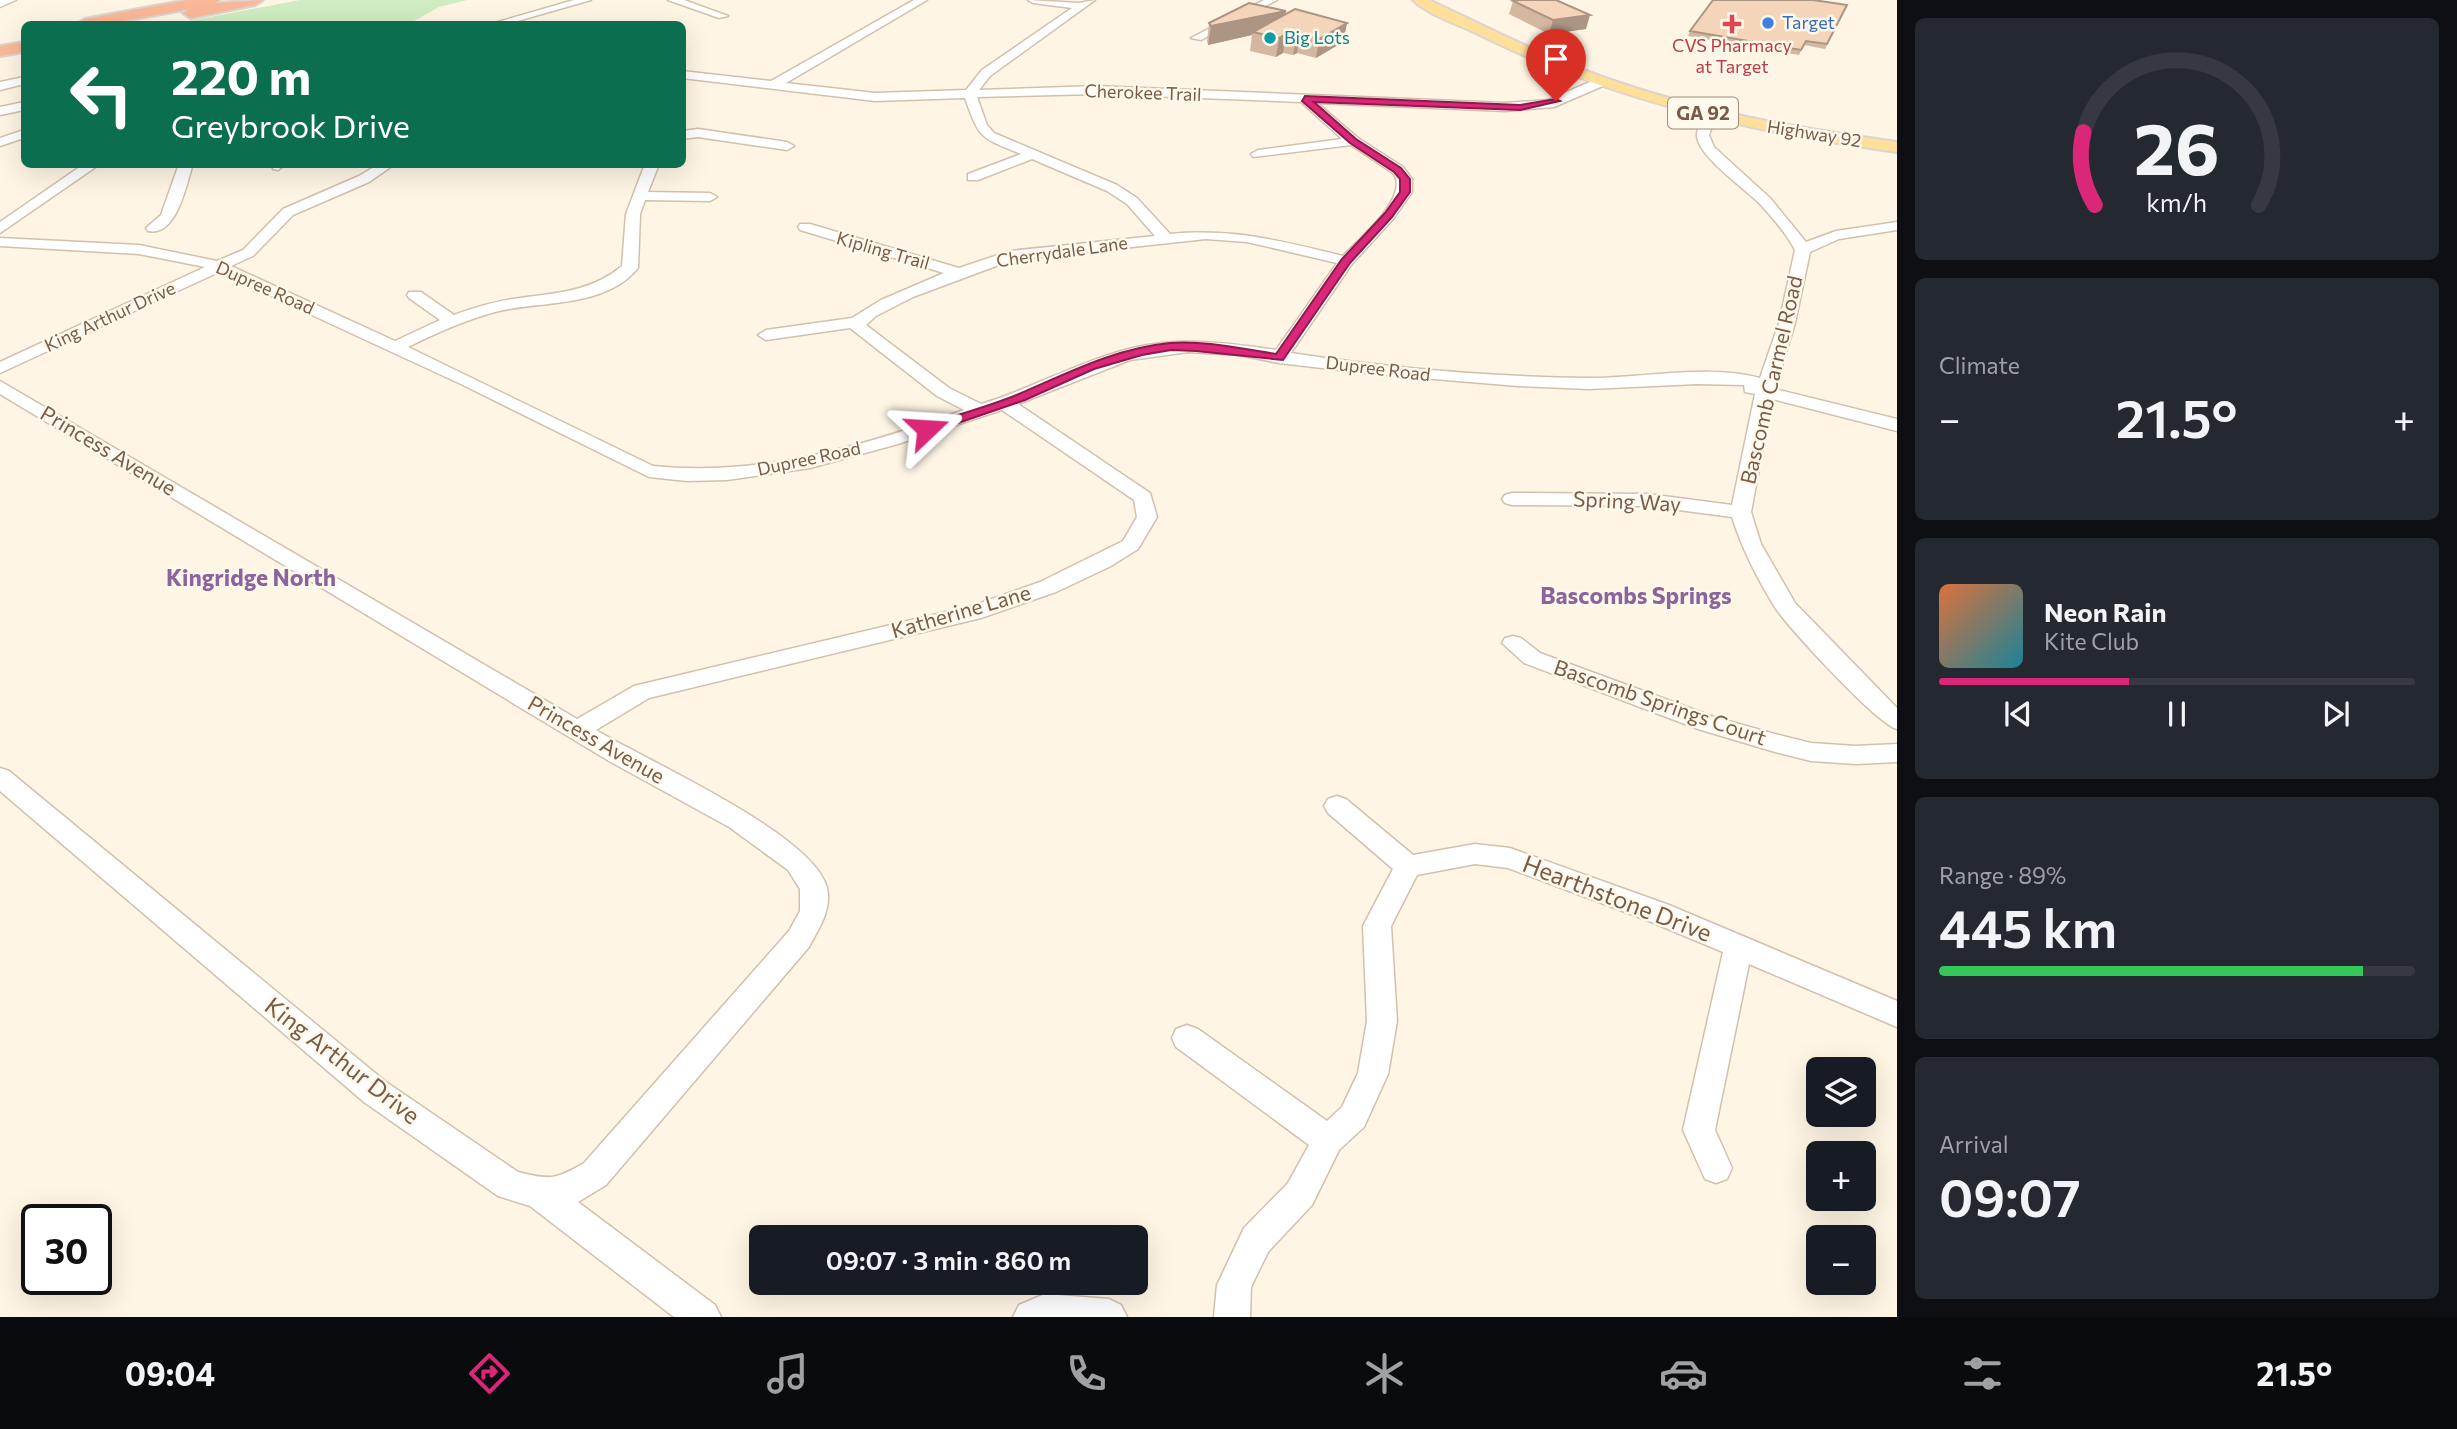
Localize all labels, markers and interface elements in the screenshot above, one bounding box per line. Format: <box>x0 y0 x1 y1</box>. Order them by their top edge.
place label: Target <box>1782 11 1835 33</box>
marker: Target <box>1760 15 1776 31</box>
marker: CVS Pharmacy at Target <box>1724 16 1740 32</box>
place label: Big Lots <box>1284 26 1350 48</box>
pin <box>1526 29 1586 101</box>
marker: Big Lots <box>1262 30 1278 46</box>
place label: CVS Pharmacy at Target <box>1672 34 1792 77</box>
icon: arrive <box>1537 40 1575 78</box>
text: 220 m <box>171 45 311 105</box>
icon: left <box>56 49 147 140</box>
street label: Cherokee Trail <box>1084 79 1202 105</box>
road number: GA 92 <box>1668 97 1738 128</box>
text: 26 <box>2134 101 2220 190</box>
text: Greybrook Drive <box>171 105 410 145</box>
street label: Highway 92 <box>1765 115 1863 151</box>
text: km/h <box>2147 187 2207 217</box>
street label: Kipling Trail <box>834 226 932 274</box>
street label: Cherrydale Lane <box>995 231 1129 271</box>
street label: Dupree Road <box>213 256 318 319</box>
street label: Bascomb Carmel Road <box>1734 273 1807 486</box>
street label: King Arthur Drive <box>41 276 178 356</box>
street label: Dupree Road <box>1325 351 1432 385</box>
text: Climate <box>1939 351 2020 379</box>
text: 21.5° <box>2116 385 2237 449</box>
position arrow <box>890 392 964 466</box>
text: − <box>1939 394 1961 441</box>
text: + <box>2393 394 2415 441</box>
street label: Princess Avenue <box>37 399 181 500</box>
street label: Dupree Road <box>755 436 863 480</box>
street label: Spring Way <box>1573 485 1682 516</box>
district label: Kingridge North <box>166 563 336 591</box>
street label: Katherine Lane <box>888 579 1033 642</box>
district label: Bascombs Springs <box>1540 581 1732 609</box>
text: Neon Rain <box>2044 596 2167 627</box>
text: Kite Club <box>2044 627 2139 655</box>
street label: Bascomb Springs Court <box>1551 653 1770 750</box>
street label: Princess Avenue <box>524 689 670 788</box>
icon: previous <box>1999 695 2037 733</box>
icon: pause <box>2158 695 2196 733</box>
icon: next <box>2317 695 2355 733</box>
street label: Hearthstone Drive <box>1519 848 1716 947</box>
text: Range · 89% <box>1939 861 2066 889</box>
text: 445 km <box>1939 895 2117 959</box>
street label: King Arthur Drive <box>260 990 426 1129</box>
map controls <box>1806 1057 1876 1295</box>
button: layers <box>1806 1057 1876 1127</box>
text: Arrival <box>1939 1130 2009 1158</box>
button: + <box>1806 1141 1876 1211</box>
text: 09:07 <box>1939 1164 2081 1228</box>
speed limit sign: 30 <box>21 1204 112 1295</box>
button: − <box>1806 1225 1876 1295</box>
text: 09:07 · 3 min · 860 m <box>826 1244 1071 1275</box>
icon: directions <box>465 1349 514 1398</box>
icon: music <box>763 1349 812 1398</box>
icon: phone <box>1062 1349 1111 1398</box>
icon: climate <box>1360 1349 1409 1398</box>
icon: car <box>1659 1349 1708 1398</box>
icon: filters <box>1958 1349 2007 1398</box>
text: 09:04 <box>125 1353 215 1393</box>
text: 21.5° <box>2256 1353 2332 1393</box>

